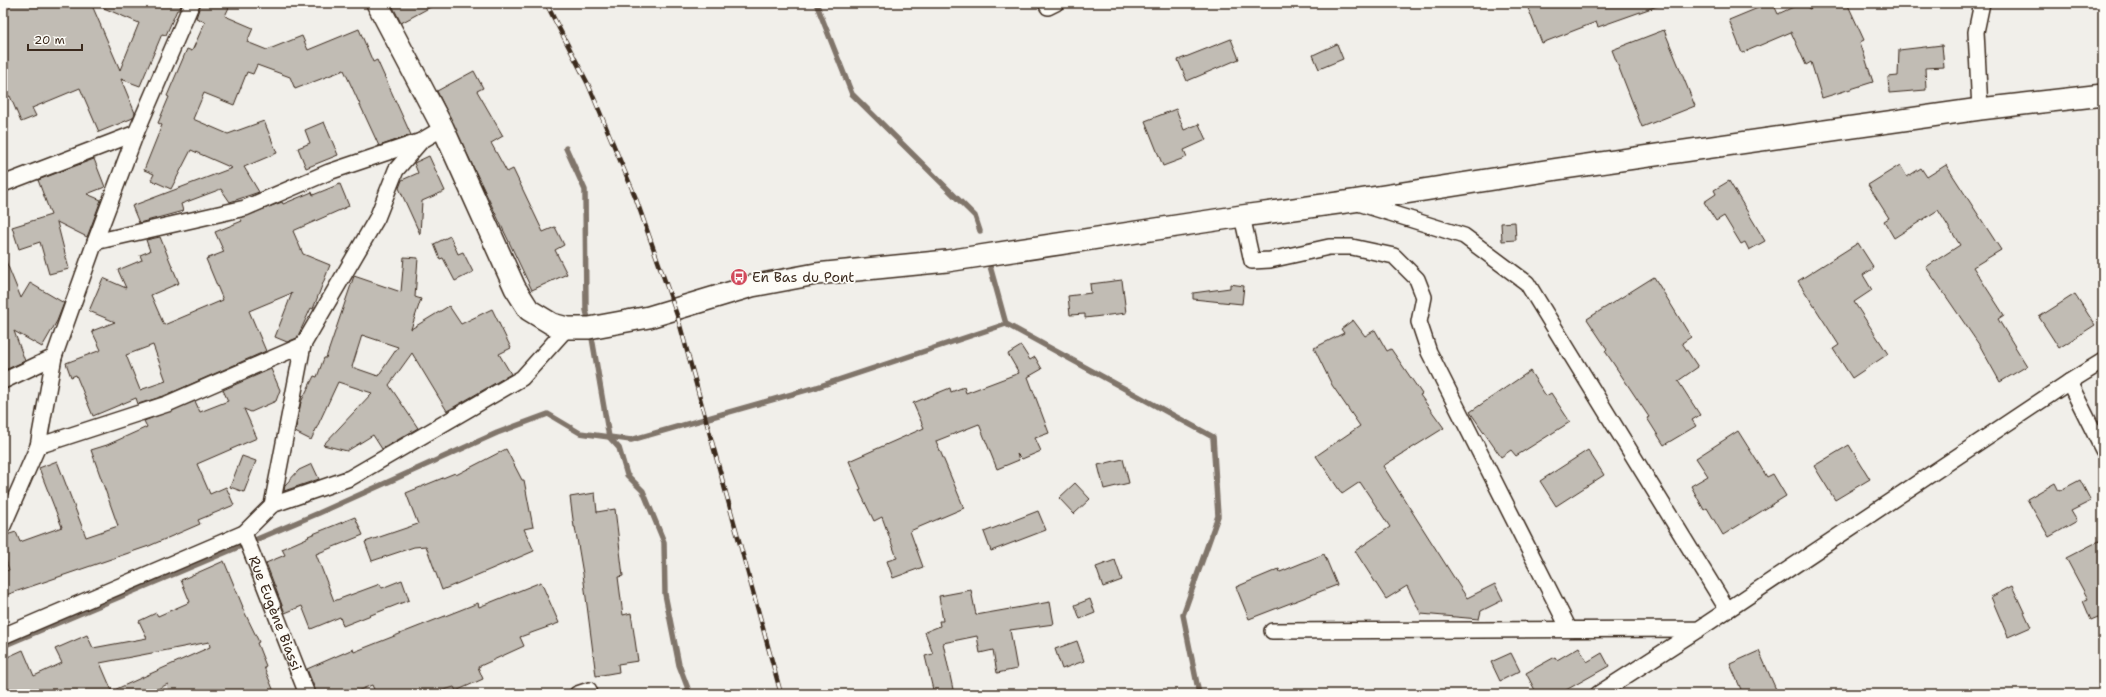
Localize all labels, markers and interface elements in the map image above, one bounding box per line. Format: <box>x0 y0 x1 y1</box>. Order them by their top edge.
scale bar <box>28 26 82 52</box>
text: 20 m <box>34 32 65 48</box>
bus stop icon: En Bas du Pont <box>729 267 749 287</box>
place label: En Bas du Pont <box>752 268 854 286</box>
street label: Rue Eugène Biassi <box>245 553 306 673</box>

